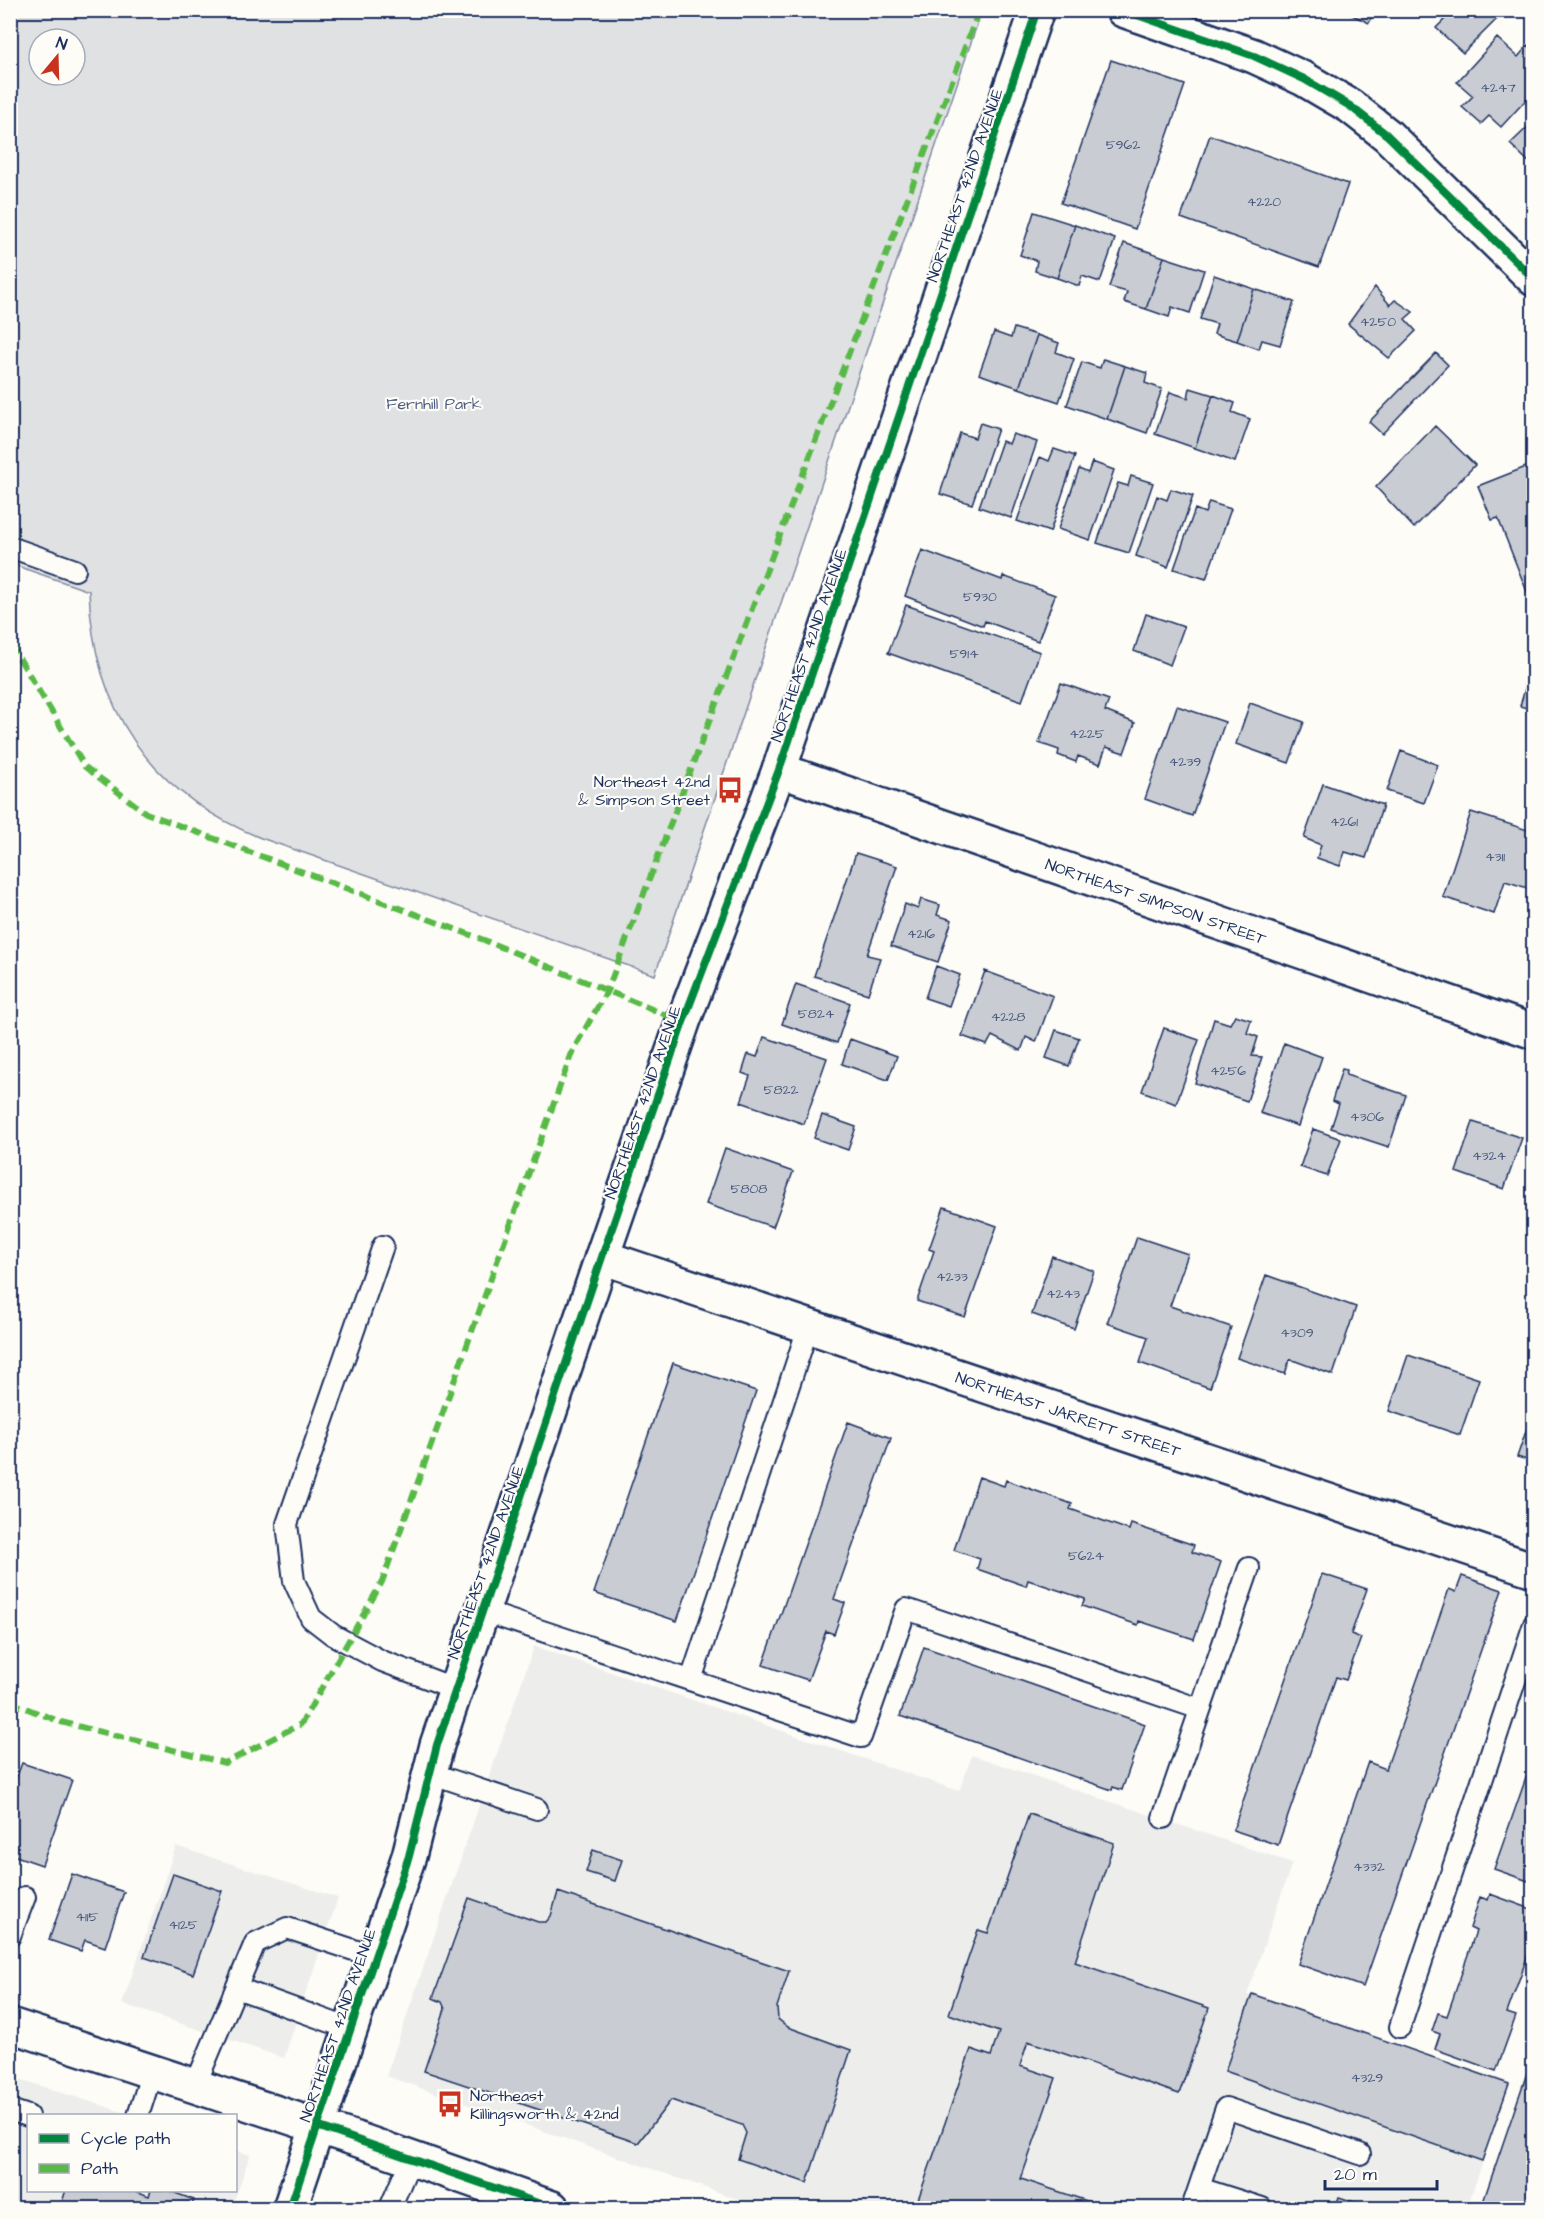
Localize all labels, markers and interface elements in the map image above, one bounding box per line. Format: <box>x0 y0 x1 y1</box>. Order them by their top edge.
north arrow <box>27 27 87 87</box>
text: N <box>53 32 70 56</box>
house number: 4247 <box>1480 78 1516 98</box>
street label: NORTHEAST 42ND AVENUE <box>921 85 1009 285</box>
house number: 5962 <box>1106 135 1140 155</box>
house number: 4220 <box>1247 192 1281 212</box>
house number: 4250 <box>1360 312 1396 332</box>
park label: Fernhill Park <box>386 393 482 415</box>
street label: NORTHEAST 42ND AVENUE <box>765 545 853 745</box>
house number: 5930 <box>963 587 997 607</box>
house number: 5914 <box>949 644 979 664</box>
house number: 4225 <box>1069 724 1105 744</box>
house number: 4239 <box>1169 752 1201 772</box>
place label: Northeast 42nd & Simpson Street <box>578 771 711 811</box>
bus stop icon: Northeast 42nd & Simpson Street <box>715 775 745 805</box>
house number: 4261 <box>1330 812 1358 832</box>
house number: 4311 <box>1485 847 1505 867</box>
street label: NORTHEAST SIMPSON STREET <box>1042 853 1269 950</box>
house number: 4216 <box>907 924 935 944</box>
street label: NORTHEAST 42ND AVENUE <box>599 1002 687 1202</box>
house number: 5824 <box>798 1004 835 1024</box>
house number: 4228 <box>991 1007 1025 1027</box>
house number: 4256 <box>1210 1061 1246 1081</box>
house number: 5822 <box>763 1080 799 1100</box>
house number: 4306 <box>1350 1107 1384 1127</box>
house number: 4324 <box>1472 1146 1507 1166</box>
house number: 5808 <box>731 1179 767 1199</box>
house number: 4233 <box>936 1267 968 1287</box>
house number: 4243 <box>1046 1284 1080 1304</box>
house number: 4309 <box>1280 1323 1314 1343</box>
street label: NORTHEAST JARRETT STREET <box>953 1367 1184 1463</box>
street label: NORTHEAST 42ND AVENUE <box>442 1462 530 1662</box>
house number: 5624 <box>1068 1546 1105 1566</box>
house number: 4332 <box>1353 1857 1385 1877</box>
house number: 4115 <box>75 1907 99 1927</box>
house number: 4125 <box>168 1915 198 1935</box>
street label: NORTHEAST 42ND AVENUE <box>294 1925 382 2125</box>
house number: 4329 <box>1351 2068 1383 2088</box>
place label: Northeast Killingsworth & 42nd <box>470 2085 619 2126</box>
bus stop icon: Northeast Killingsworth & 42nd <box>435 2089 465 2119</box>
legend <box>27 2114 237 2192</box>
text: Cycle path <box>81 2126 170 2152</box>
scale bar <box>1325 2153 1438 2191</box>
text: Path <box>81 2156 118 2181</box>
text: 20 m <box>1334 2162 1377 2187</box>

